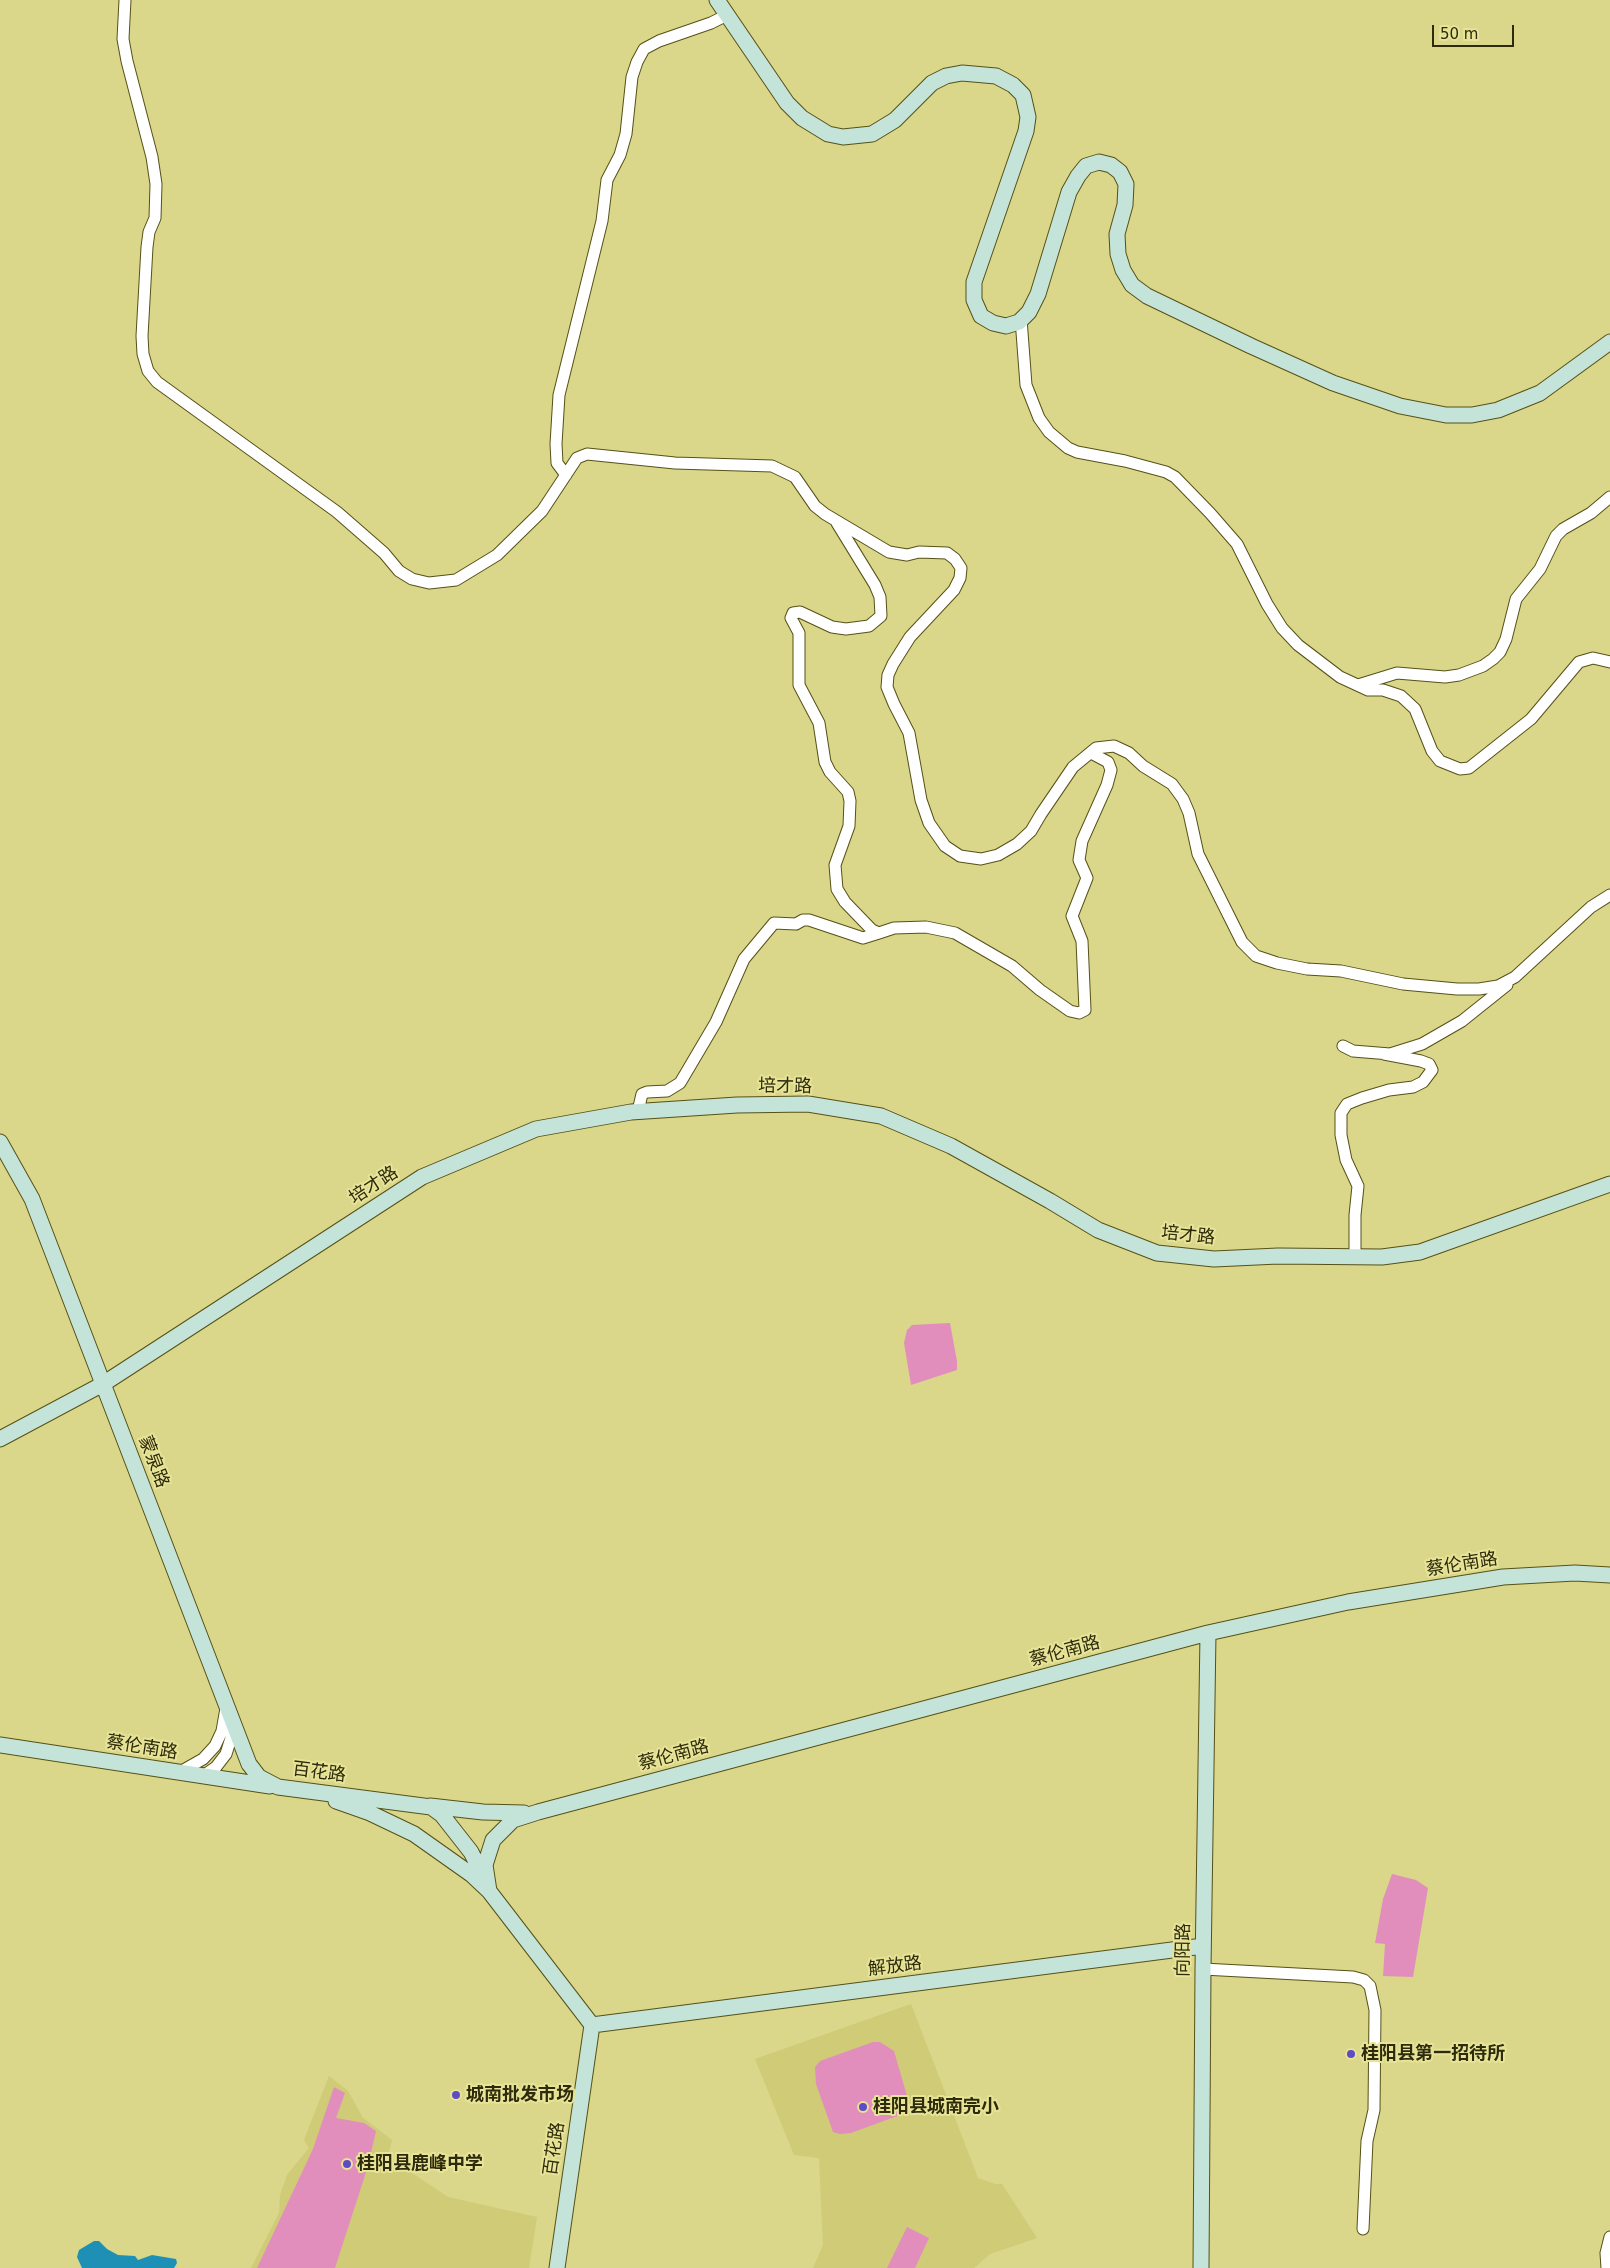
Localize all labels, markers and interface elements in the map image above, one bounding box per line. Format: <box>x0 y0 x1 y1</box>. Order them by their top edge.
scale bar <box>1435 15 1518 47</box>
text: 50 m <box>1440 25 1478 43</box>
street label: 培才路 <box>758 1076 812 1098</box>
street label: 培才路 <box>345 1162 403 1210</box>
street label: 培才路 <box>1160 1222 1216 1250</box>
street label: 蒙泉路 <box>133 1433 173 1491</box>
street label: 蔡伦南路 <box>1425 1549 1499 1581</box>
street label: 蔡伦南路 <box>1027 1632 1103 1672</box>
street label: 蔡伦南路 <box>105 1732 179 1764</box>
street label: 蔡伦南路 <box>636 1736 712 1776</box>
street label: 百花路 <box>291 1759 347 1787</box>
street label: 向阳路 <box>1173 1923 1195 1977</box>
street label: 解放路 <box>867 1953 923 1981</box>
place label: 桂阳县第一招待所 <box>1361 2043 1505 2065</box>
marker: 桂阳县第一招待所 <box>1345 2048 1357 2060</box>
place label: 城南批发市场 <box>466 2084 574 2106</box>
marker: 城南批发市场 <box>450 2089 462 2101</box>
place label: 桂阳县城南完小 <box>873 2096 999 2118</box>
marker: 桂阳县城南完小 <box>857 2101 869 2113</box>
street label: 百花路 <box>541 2121 569 2177</box>
place label: 桂阳县鹿峰中学 <box>357 2153 483 2175</box>
marker: 桂阳县鹿峰中学 <box>341 2158 353 2170</box>

